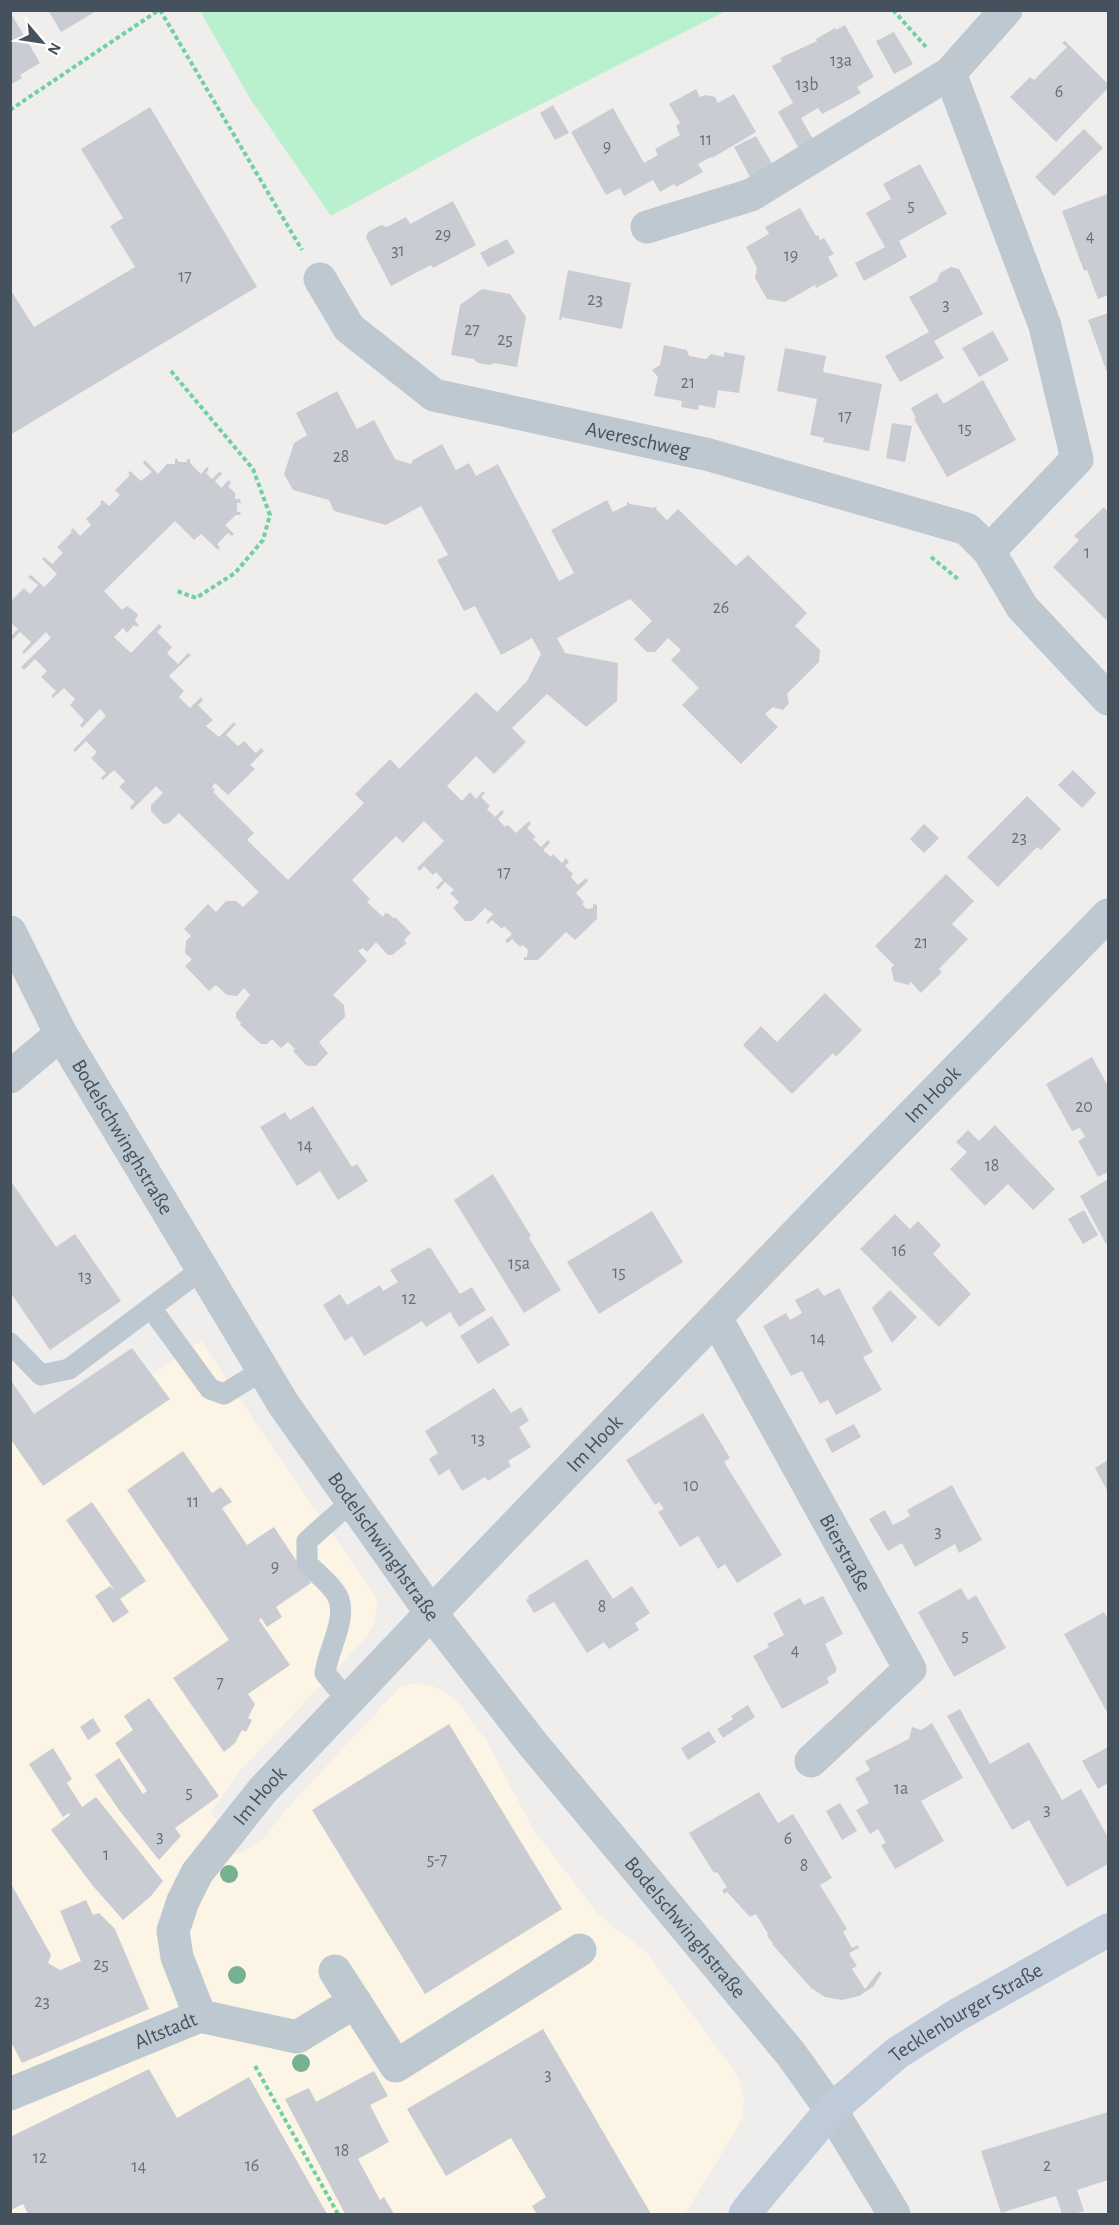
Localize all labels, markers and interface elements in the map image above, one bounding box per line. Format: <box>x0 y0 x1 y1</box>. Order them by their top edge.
north arrow <box>12 12 72 72</box>
text: N <box>45 40 64 58</box>
house number: 13a <box>830 52 852 70</box>
house number: 13b <box>796 76 818 94</box>
house number: 6 <box>1055 83 1063 101</box>
house number: 11 <box>700 131 712 149</box>
house number: 9 <box>603 138 611 156</box>
house number: 5 <box>907 197 915 215</box>
house number: 29 <box>435 226 451 244</box>
house number: 4 <box>1086 228 1095 246</box>
house number: 31 <box>391 242 405 260</box>
house number: 19 <box>784 247 798 265</box>
house number: 17 <box>178 268 192 286</box>
house number: 23 <box>587 291 603 309</box>
house number: 3 <box>942 296 950 314</box>
house number: 27 <box>464 321 480 339</box>
house number: 25 <box>497 331 513 349</box>
house number: 21 <box>681 374 695 392</box>
house number: 17 <box>838 408 852 426</box>
street label: Avereschweg <box>584 418 693 461</box>
house number: 15 <box>958 420 972 438</box>
house number: 28 <box>333 448 349 466</box>
house number: 1 <box>1084 544 1090 562</box>
house number: 26 <box>713 599 729 617</box>
house number: 23 <box>1011 829 1027 847</box>
house number: 17 <box>497 864 511 882</box>
house number: 21 <box>914 934 928 952</box>
street label: Bodelschwinghstraße <box>68 1056 177 1218</box>
street label: Im Hook <box>900 1062 965 1127</box>
house number: 20 <box>1075 1098 1093 1116</box>
house number: 14 <box>298 1137 313 1155</box>
house number: 18 <box>985 1157 999 1175</box>
house number: 16 <box>892 1242 906 1260</box>
house number: 15a <box>508 1255 530 1273</box>
house number: 15 <box>612 1264 626 1282</box>
house number: 13 <box>78 1268 92 1286</box>
house number: 12 <box>402 1290 416 1308</box>
house number: 14 <box>811 1330 826 1348</box>
street label: Im Hook <box>562 1411 626 1476</box>
house number: 13 <box>471 1430 485 1448</box>
street label: Bodelschwinghstraße <box>324 1468 443 1625</box>
house number: 10 <box>683 1477 699 1495</box>
house number: 11 <box>187 1493 199 1511</box>
street label: Bierstraße <box>816 1510 875 1595</box>
house number: 3 <box>934 1523 942 1541</box>
house number: 9 <box>271 1558 279 1576</box>
house number: 8 <box>598 1598 606 1616</box>
house number: 5 <box>961 1627 969 1645</box>
house number: 4 <box>791 1642 800 1660</box>
house number: 7 <box>216 1674 224 1692</box>
street label: Im Hook <box>229 1762 290 1829</box>
house number: 1a <box>894 1780 908 1798</box>
house number: 5 <box>185 1784 193 1802</box>
house number: 3 <box>1043 1801 1051 1819</box>
house number: 3 <box>156 1828 164 1846</box>
house number: 6 <box>784 1830 792 1848</box>
house number: 1 <box>103 1846 109 1864</box>
house number: 5-7 <box>427 1851 447 1869</box>
street label: Bodelschwinghstraße <box>621 1853 750 2002</box>
house number: 8 <box>800 1857 808 1875</box>
house number: 25 <box>93 1956 109 1974</box>
street label: Tecklenburger Straße <box>885 1959 1046 2066</box>
house number: 23 <box>34 1993 50 2011</box>
street label: Altstadt <box>131 2008 200 2052</box>
house number: 3 <box>544 2066 552 2084</box>
house number: 18 <box>335 2142 349 2160</box>
house number: 12 <box>33 2149 47 2167</box>
house number: 16 <box>245 2157 259 2175</box>
house number: 2 <box>1043 2157 1051 2175</box>
house number: 14 <box>132 2158 147 2176</box>

